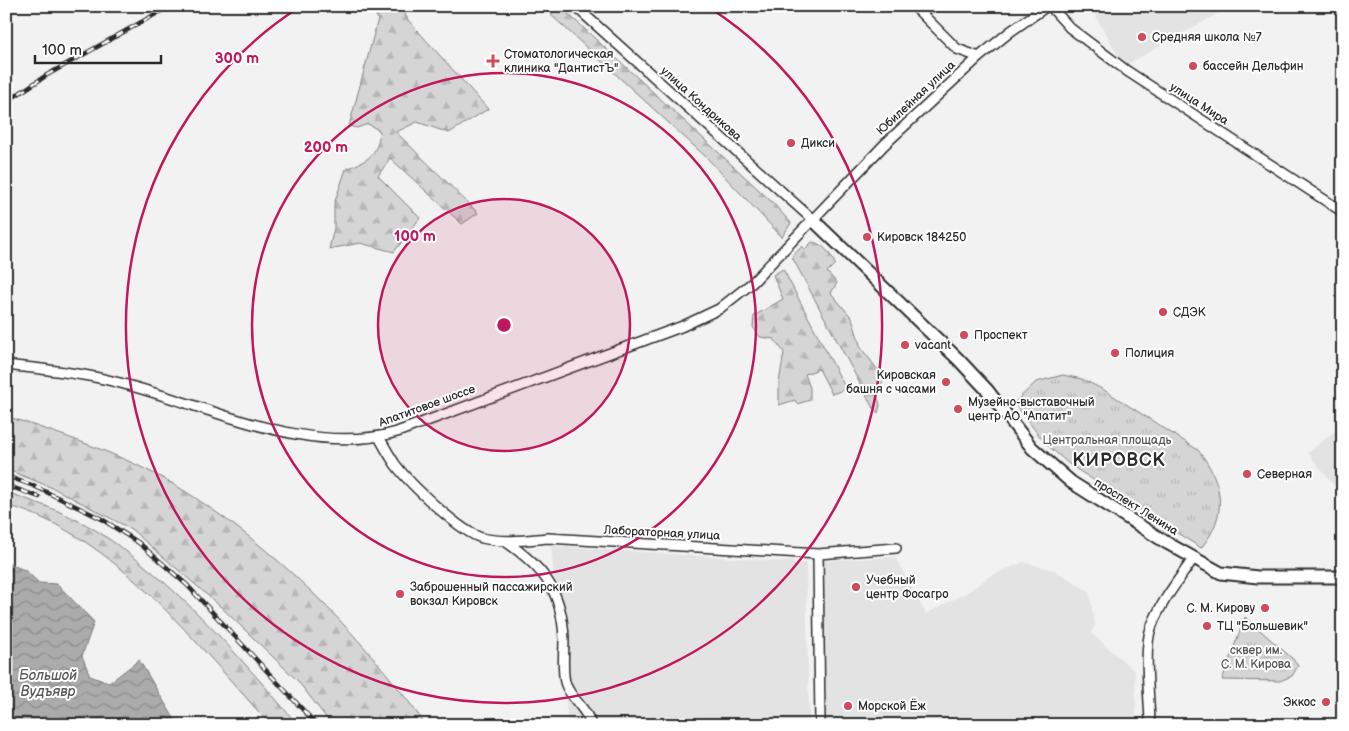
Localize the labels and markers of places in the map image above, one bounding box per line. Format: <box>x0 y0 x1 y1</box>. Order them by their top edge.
place label: Средняя школа №7 <box>1152 30 1262 45</box>
marker: Средняя школа №7 <box>1136 31 1148 43</box>
place label: Стоматологическая клиника "ДантистЪ" <box>504 47 619 76</box>
marker: Стоматологическая клиника "ДантистЪ" <box>486 54 500 68</box>
place label: бассейн Дельфин <box>1203 59 1304 74</box>
marker: бассейн Дельфин <box>1187 60 1199 72</box>
place label: Дикси <box>801 136 835 151</box>
marker: Дикси <box>785 137 797 149</box>
place label: Кировск 184250 <box>877 230 966 245</box>
marker: Кировск 184250 <box>861 231 873 243</box>
place label: СДЭК <box>1173 305 1206 320</box>
marker: СДЭК <box>1157 306 1169 318</box>
centre of rings <box>495 316 513 334</box>
place label: Проспект <box>974 328 1028 343</box>
marker: Проспект <box>958 329 970 341</box>
place label: vacant <box>914 338 951 353</box>
marker: vacant <box>899 339 911 351</box>
place label: Полиция <box>1125 346 1174 361</box>
marker: Полиция <box>1109 347 1121 359</box>
place label: Кировская башня с часами <box>846 368 936 397</box>
marker: Кировская башня с часами <box>940 376 952 388</box>
place label: Музейно-выставочный центр АО "Апатит" <box>968 395 1095 424</box>
marker: Музейно-выставочный центр АО "Апатит" <box>952 403 964 415</box>
place label: Северная <box>1257 467 1312 482</box>
marker: Северная <box>1241 468 1253 480</box>
place label: Учебный центр Фосагро <box>866 573 948 602</box>
place label: Заброшенный пассажирский вокзал Кировск <box>410 580 573 609</box>
marker: Учебный центр Фосагро <box>850 581 862 593</box>
marker: Заброшенный пассажирский вокзал Кировск <box>394 588 406 600</box>
place label: С. М. Кирову <box>1186 601 1255 616</box>
marker: С. М. Кирову <box>1259 602 1271 614</box>
place label: ТЦ "Большевик" <box>1217 619 1308 634</box>
marker: ТЦ "Большевик" <box>1201 620 1213 632</box>
place label: Эккос <box>1283 695 1316 710</box>
marker: Эккос <box>1320 696 1332 708</box>
place label: Морской Ёж <box>858 698 927 714</box>
marker: Морской Ёж <box>842 700 854 712</box>

